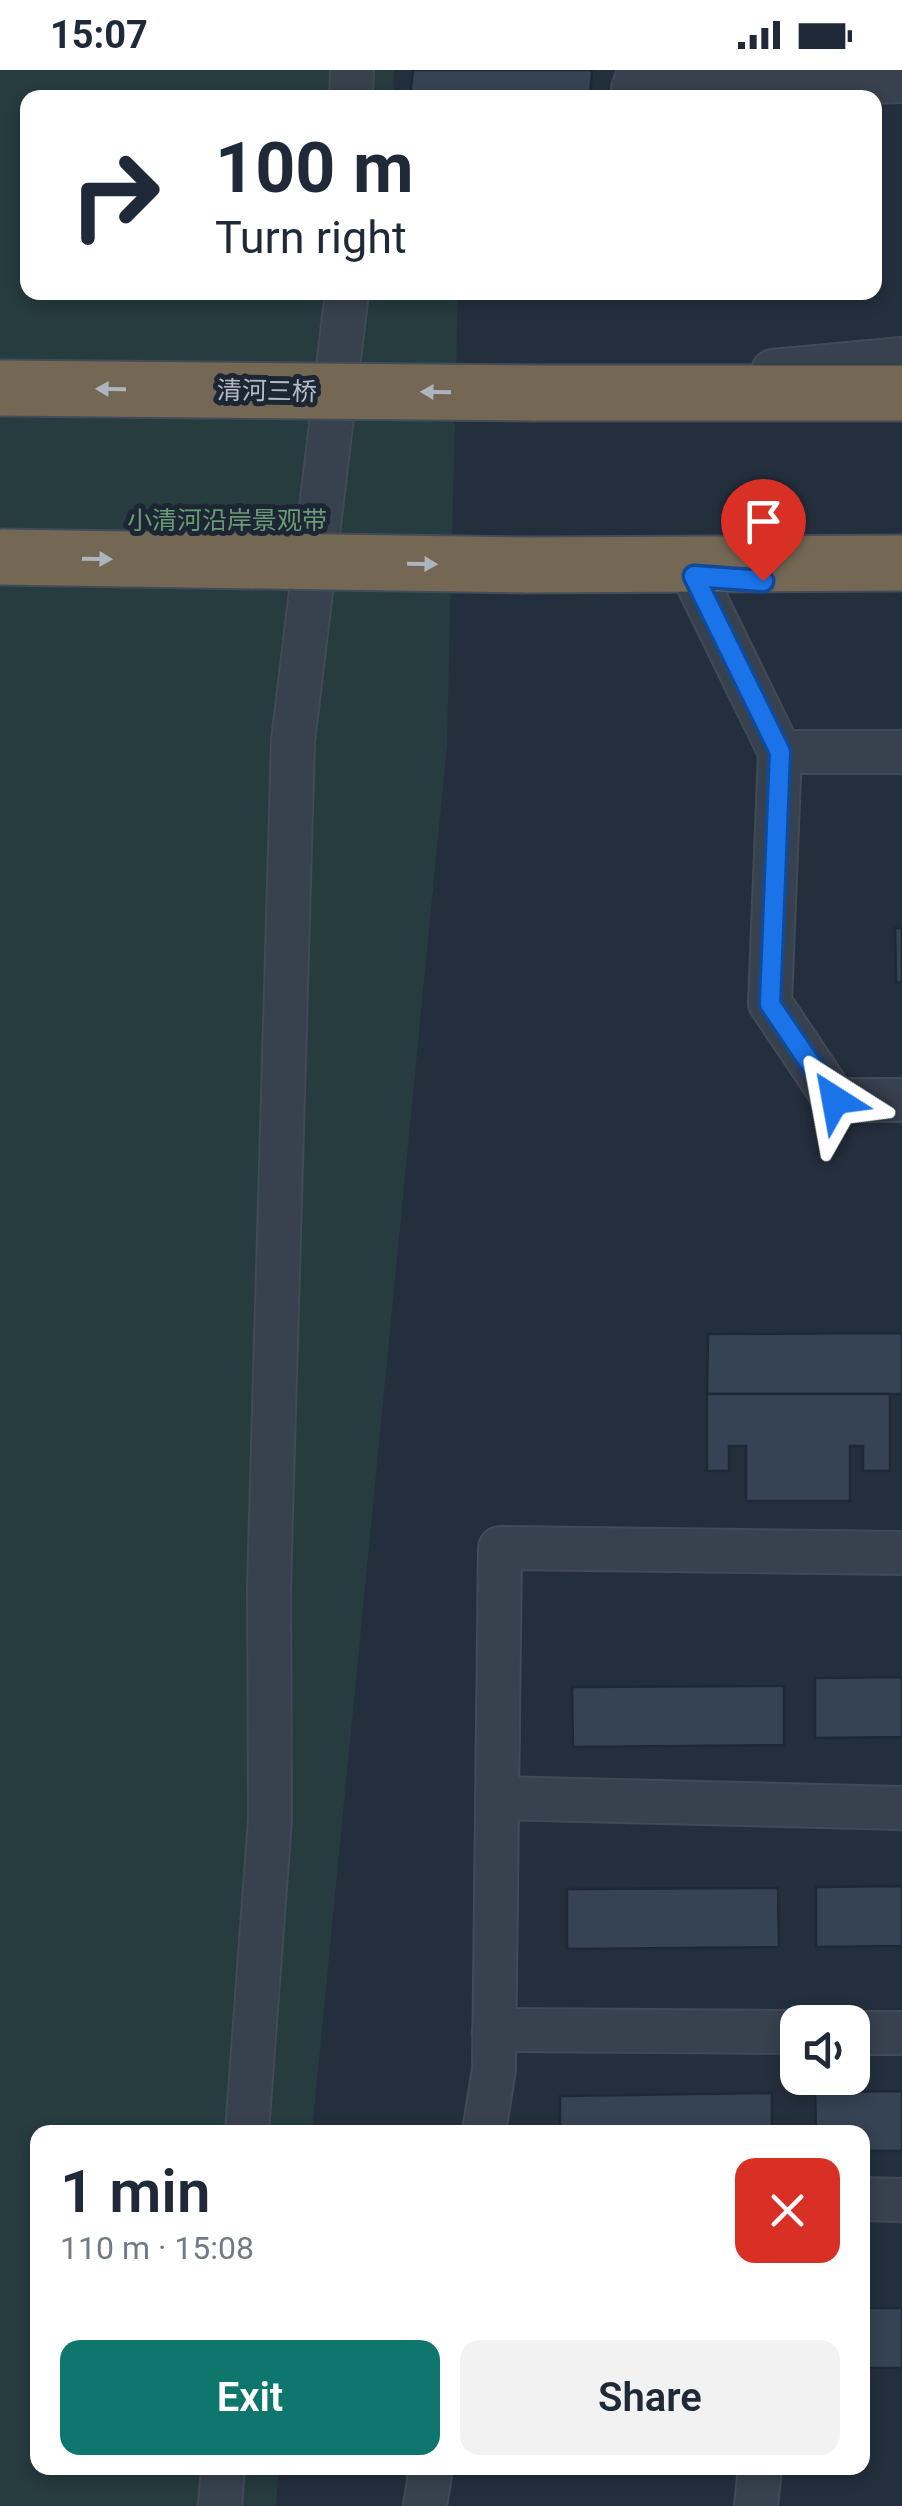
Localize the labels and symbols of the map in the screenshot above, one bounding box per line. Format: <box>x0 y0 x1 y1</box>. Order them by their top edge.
street label: 清河三桥 <box>217 376 317 406</box>
one-way arrow <box>95 381 127 397</box>
one-way arrow <box>420 384 452 400</box>
pin <box>721 479 806 582</box>
park label: 小清河沿岸景观带 <box>127 506 327 535</box>
one-way arrow <box>82 551 114 567</box>
one-way arrow <box>407 556 439 572</box>
position arrow <box>783 1048 887 1152</box>

